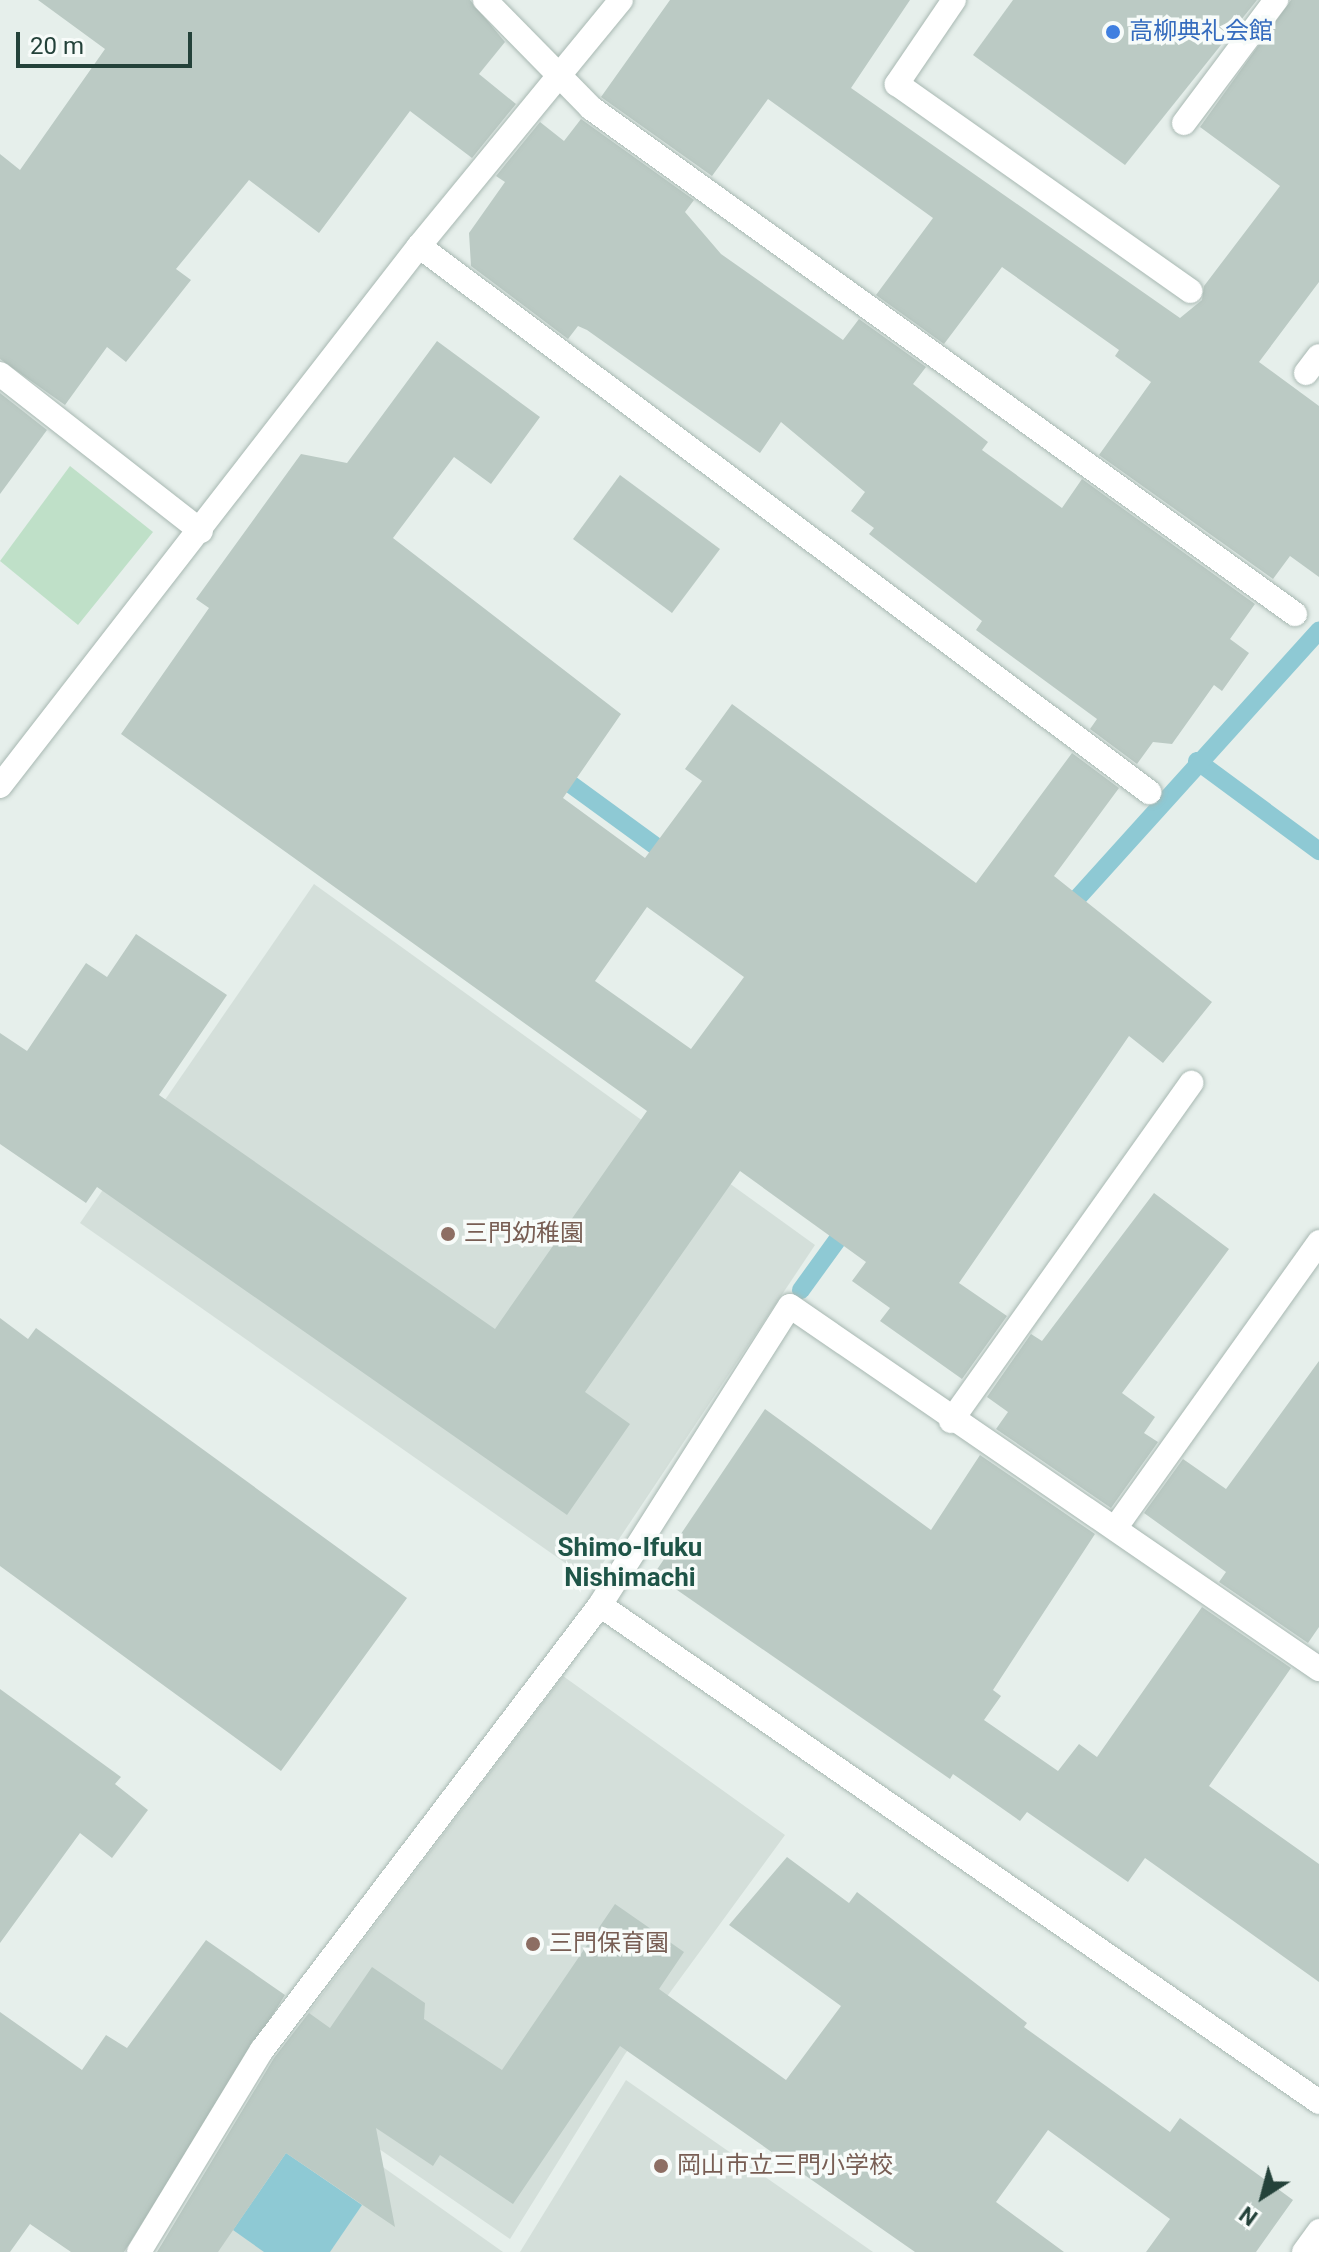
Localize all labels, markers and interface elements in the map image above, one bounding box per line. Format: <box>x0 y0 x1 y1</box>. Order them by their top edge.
scale bar <box>20 16 196 66</box>
place label: 高柳典礼会館 <box>1129 18 1273 46</box>
marker: 高柳典礼会館 <box>1104 23 1122 41</box>
text: 20 m <box>30 32 84 60</box>
place label: 三門幼稚園 <box>464 1220 584 1248</box>
marker: 三門幼稚園 <box>439 1225 457 1243</box>
district label: Shimo-Ifuku Nishimachi <box>558 1532 702 1594</box>
place label: 三門保育園 <box>549 1930 669 1958</box>
marker: 三門保育園 <box>524 1935 542 1953</box>
place label: 岡山市立三門小学校 <box>677 2152 893 2180</box>
north arrow <box>1223 2156 1303 2236</box>
marker: 岡山市立三門小学校 <box>652 2157 670 2175</box>
text: N <box>1235 2201 1262 2230</box>

